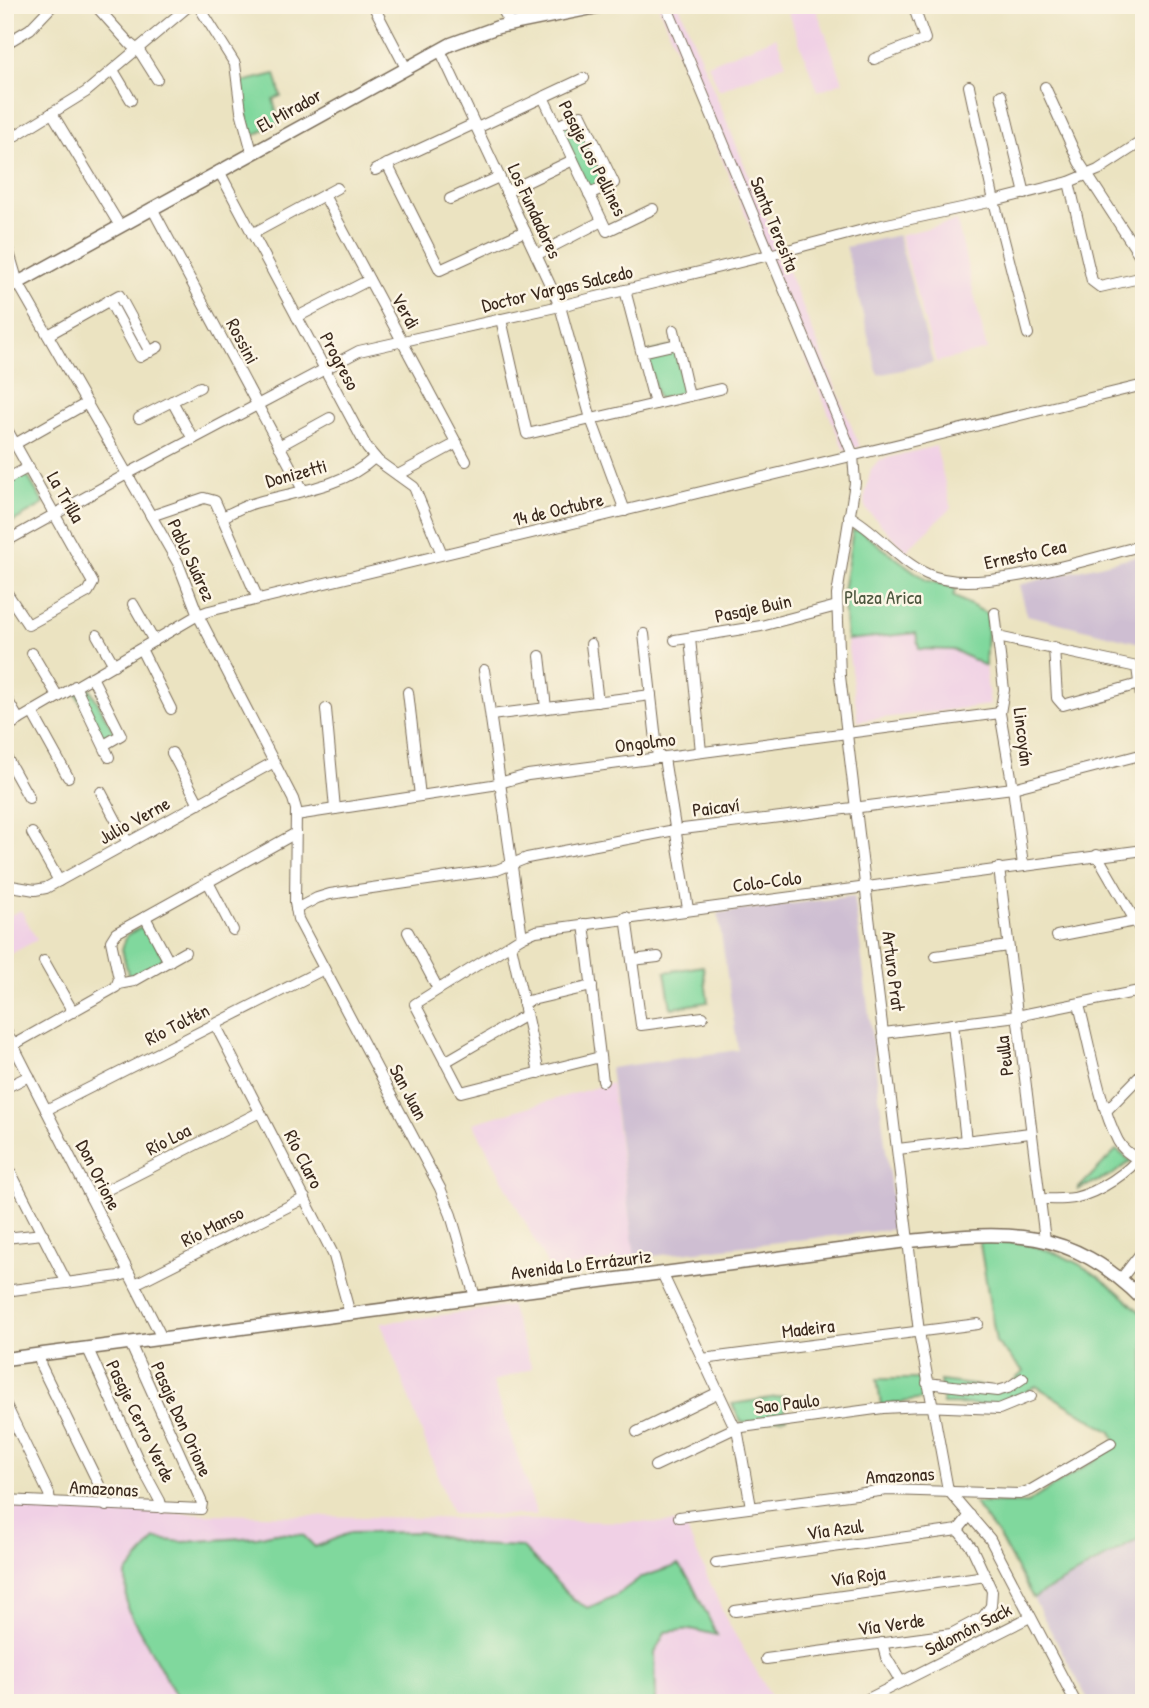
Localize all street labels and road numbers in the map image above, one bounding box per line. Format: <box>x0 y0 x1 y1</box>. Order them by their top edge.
street label: El Mirador <box>252 81 327 138</box>
street label: Pasaje Los Pellines <box>553 96 633 220</box>
street label: Los Fundadores <box>502 159 568 263</box>
street label: Santa Teresita <box>744 173 806 276</box>
street label: Doctor Vargas Salcedo <box>479 258 635 318</box>
street label: Verdi <box>386 288 426 334</box>
street label: Rossini <box>220 314 266 368</box>
street label: Progreso <box>314 327 366 395</box>
street label: Donizetti <box>262 452 330 494</box>
street label: La Trilla <box>41 467 91 528</box>
street label: 14 de Octubre <box>510 486 606 532</box>
street label: Pablo Suárez <box>162 515 222 605</box>
street label: Ernesto Cea <box>982 533 1069 575</box>
street label: Pasaje Buin <box>712 587 794 629</box>
street label: Lincoyán <box>1008 706 1040 768</box>
street label: Ongolmo <box>613 725 677 759</box>
street label: Julio Verne <box>94 790 175 850</box>
street label: Paicaví <box>691 791 741 823</box>
street label: Colo-Colo <box>731 864 803 898</box>
street label: Arturo Prat <box>876 929 912 1013</box>
street label: Río Toltén <box>140 997 214 1051</box>
street label: Peulla <box>989 1034 1019 1077</box>
street label: San Juan <box>383 1059 435 1125</box>
street label: Río Loa <box>141 1116 195 1161</box>
street label: Río Claro <box>278 1125 330 1193</box>
street label: Don Orione <box>70 1135 128 1215</box>
street label: Río Manso <box>176 1199 248 1253</box>
street label: Avenida Lo Errázuriz <box>509 1242 653 1286</box>
street label: Madeira <box>780 1312 836 1344</box>
street label: Pasaje Cerro Verde <box>100 1356 182 1487</box>
street label: Pasaje Don Orione <box>145 1357 219 1481</box>
street label: Sao Paulo <box>753 1386 821 1420</box>
street label: Amazonas <box>865 1460 935 1490</box>
street label: Amazonas <box>69 1473 139 1503</box>
street label: Vía Azul <box>805 1512 866 1546</box>
street label: Vía Roja <box>829 1559 888 1593</box>
street label: Salomón Sack <box>920 1596 1016 1662</box>
street label: Vía Verde <box>856 1606 927 1642</box>

